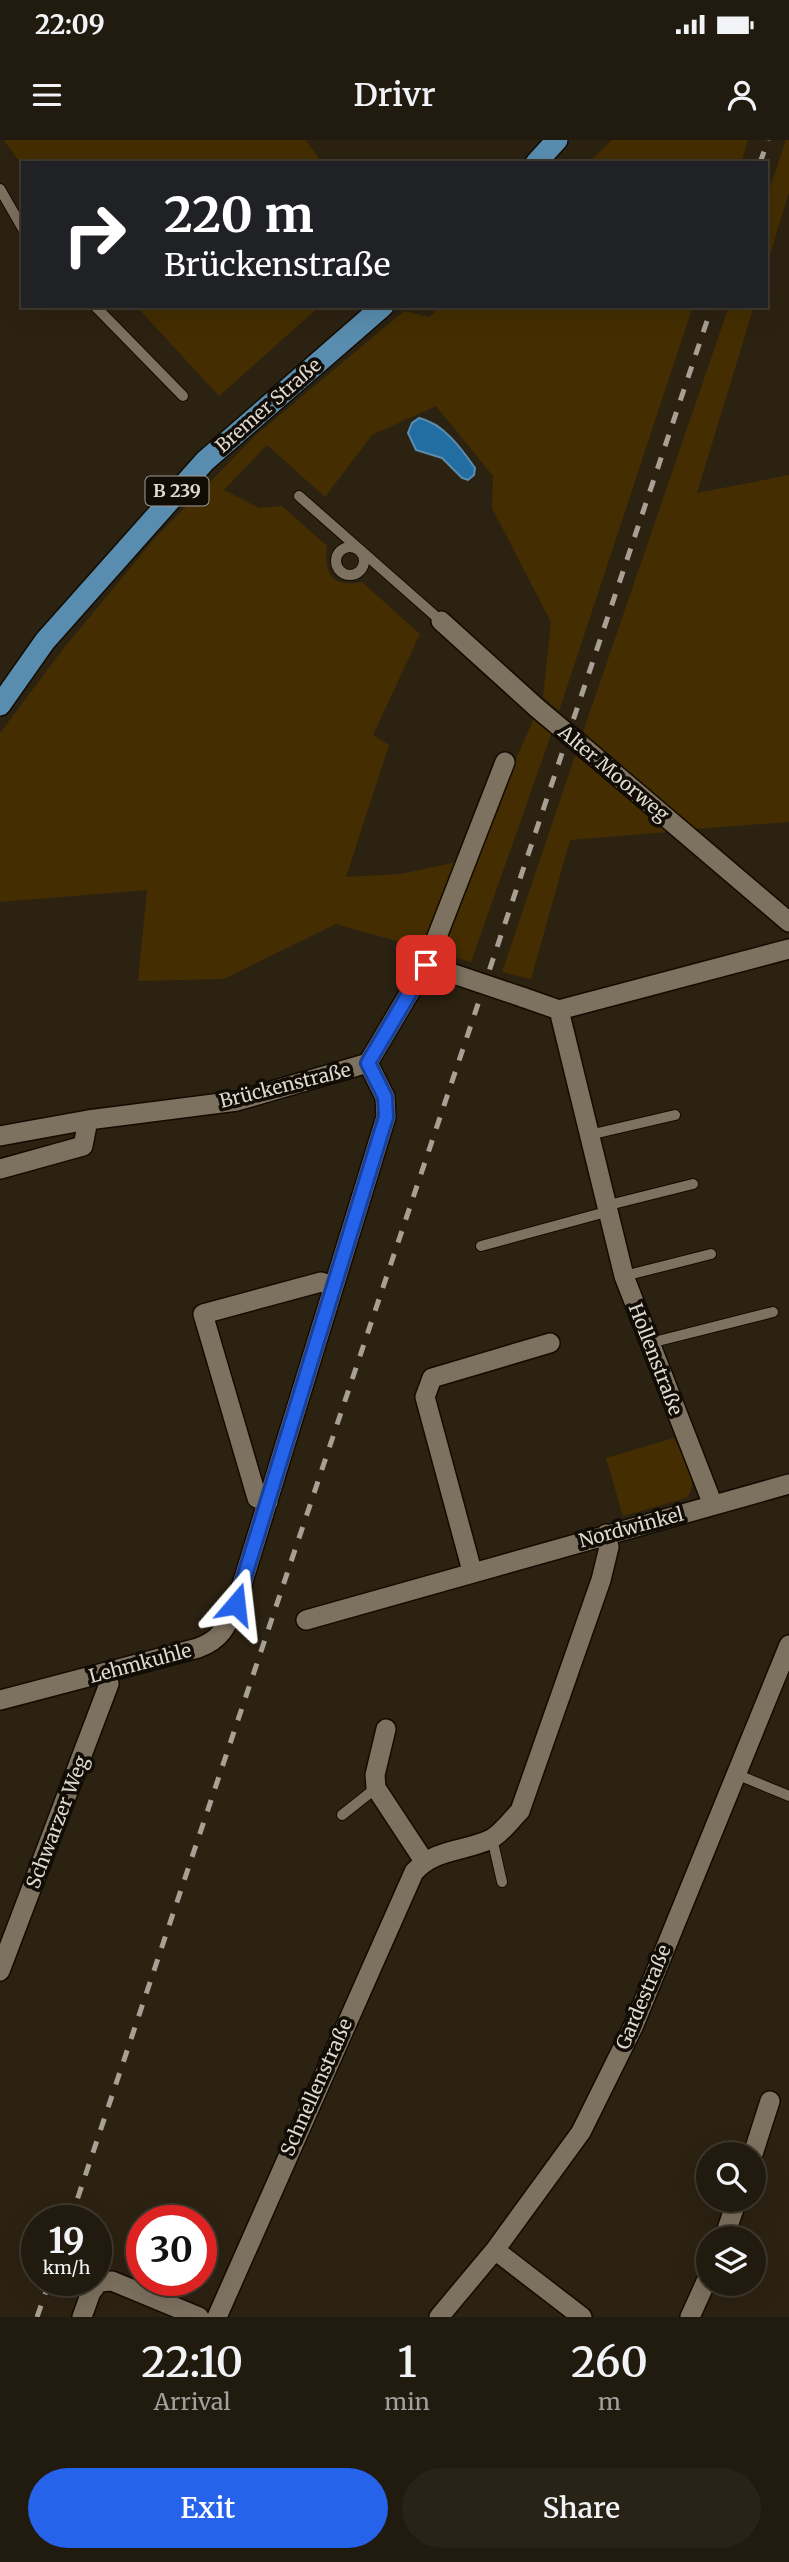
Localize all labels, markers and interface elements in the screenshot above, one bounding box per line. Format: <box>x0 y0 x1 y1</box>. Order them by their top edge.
text: 22:09 <box>35 8 105 41</box>
text: Drivr <box>353 75 436 115</box>
icon: menu <box>28 76 66 114</box>
icon: person <box>723 76 761 114</box>
text: 220 m <box>164 184 314 245</box>
icon: right <box>49 189 140 280</box>
text: Brückenstraße <box>164 245 390 285</box>
street label: Bremer Straße <box>210 353 326 457</box>
road number: B 239 <box>146 477 208 506</box>
street label: Alter Moorweg <box>553 719 675 827</box>
pin <box>396 935 456 995</box>
icon: arrive <box>407 946 445 984</box>
street label: Brückenstraße <box>217 1057 353 1113</box>
street label: Hollenstraße <box>624 1300 688 1418</box>
street label: Nordwinkel <box>576 1501 686 1552</box>
position arrow <box>199 1567 273 1641</box>
street label: Lehmkuhle <box>86 1638 194 1688</box>
street label: Schwarzer Weg <box>21 1752 94 1892</box>
street label: Gardestraße <box>610 1941 676 2053</box>
street label: Schnellenstraße <box>275 2014 357 2160</box>
map controls <box>696 2142 766 2296</box>
button: search <box>696 2142 766 2212</box>
speed limit sign: 30 <box>126 2205 217 2296</box>
text: 19 <box>48 2219 85 2263</box>
button: layers <box>696 2226 766 2296</box>
text: km/h <box>43 2256 90 2279</box>
text: 22:10 <box>141 2336 243 2388</box>
text: 1 <box>398 2336 417 2388</box>
text: 260 <box>571 2336 648 2388</box>
text: Arrival <box>154 2387 231 2416</box>
text: min <box>384 2387 430 2416</box>
text: m <box>598 2387 621 2416</box>
button: Exit <box>28 2468 388 2548</box>
button: Share <box>402 2468 761 2548</box>

